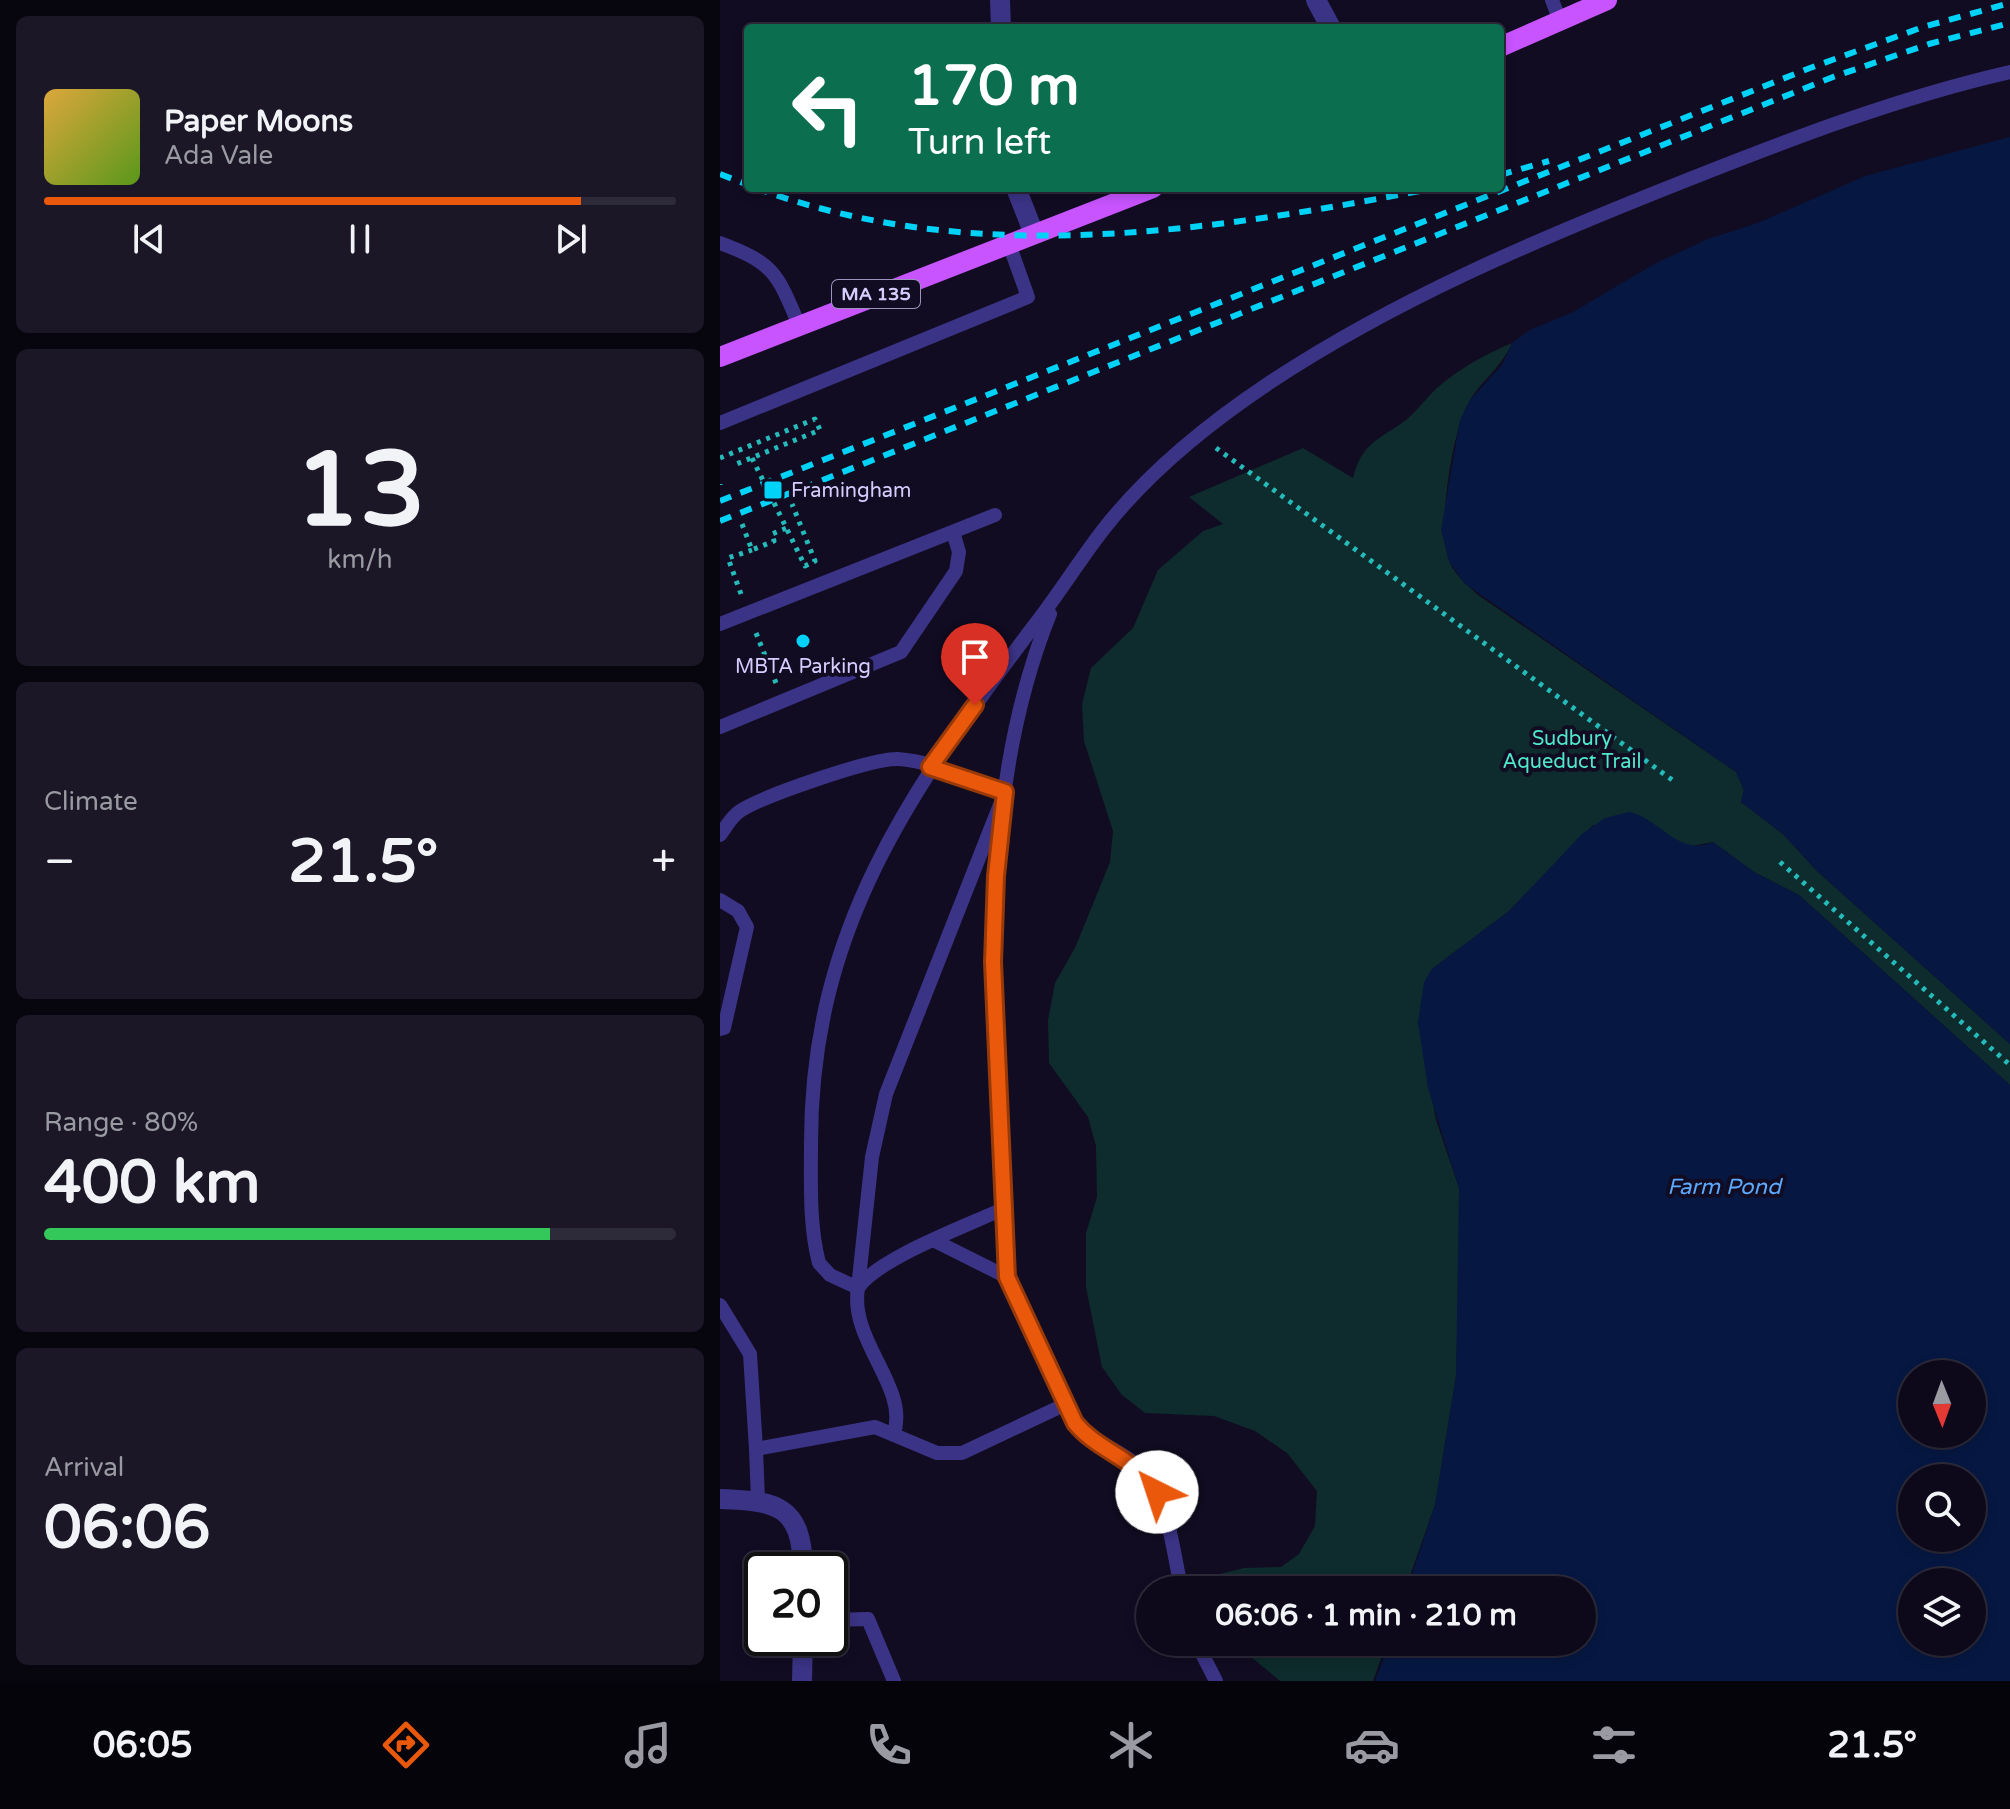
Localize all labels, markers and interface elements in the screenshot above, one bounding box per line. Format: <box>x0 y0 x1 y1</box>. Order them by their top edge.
text: 170 m <box>908 53 1079 120</box>
icon: left <box>776 56 880 160</box>
text: Paper Moons <box>164 103 353 140</box>
text: Turn left <box>908 121 1051 164</box>
text: Ada Vale <box>164 140 273 171</box>
icon: previous <box>127 217 171 261</box>
icon: pause <box>338 217 382 261</box>
icon: next <box>549 217 593 261</box>
road number: MA 135 <box>832 280 920 308</box>
text: 13 <box>295 429 425 554</box>
marker: Framingham <box>762 479 784 501</box>
place label: Framingham <box>791 479 911 503</box>
text: km/h <box>327 544 393 575</box>
pin <box>941 623 1009 705</box>
marker: MBTA Parking <box>794 632 812 650</box>
icon: arrive <box>953 635 997 679</box>
place label: MBTA Parking <box>735 655 871 679</box>
park label: Sudbury Aqueduct Trail <box>1503 727 1641 774</box>
text: Climate <box>44 786 138 817</box>
text: 21.5° <box>288 826 438 898</box>
text: − <box>44 836 75 889</box>
text: + <box>651 836 676 889</box>
text: Range · 80% <box>44 1107 198 1138</box>
text: 400 km <box>44 1147 260 1219</box>
water label: Farm Pond <box>1667 1174 1784 1200</box>
north arrow <box>1898 1360 1986 1448</box>
map controls <box>1898 1360 1986 1656</box>
position arrow <box>1115 1450 1199 1534</box>
text: Arrival <box>44 1452 124 1483</box>
button: search <box>1898 1464 1986 1552</box>
text: 06:06 <box>44 1492 210 1564</box>
speed limit sign: 20 <box>744 1552 848 1656</box>
button: layers <box>1898 1568 1986 1656</box>
text: 06:06 · 1 min · 210 m <box>1215 1597 1517 1634</box>
icon: directions <box>378 1717 434 1773</box>
icon: music <box>620 1717 676 1773</box>
icon: phone <box>861 1717 917 1773</box>
icon: climate <box>1103 1717 1159 1773</box>
icon: car <box>1344 1717 1400 1773</box>
icon: filters <box>1586 1717 1642 1773</box>
text: 06:05 <box>93 1724 193 1767</box>
text: 21.5° <box>1827 1724 1917 1767</box>

